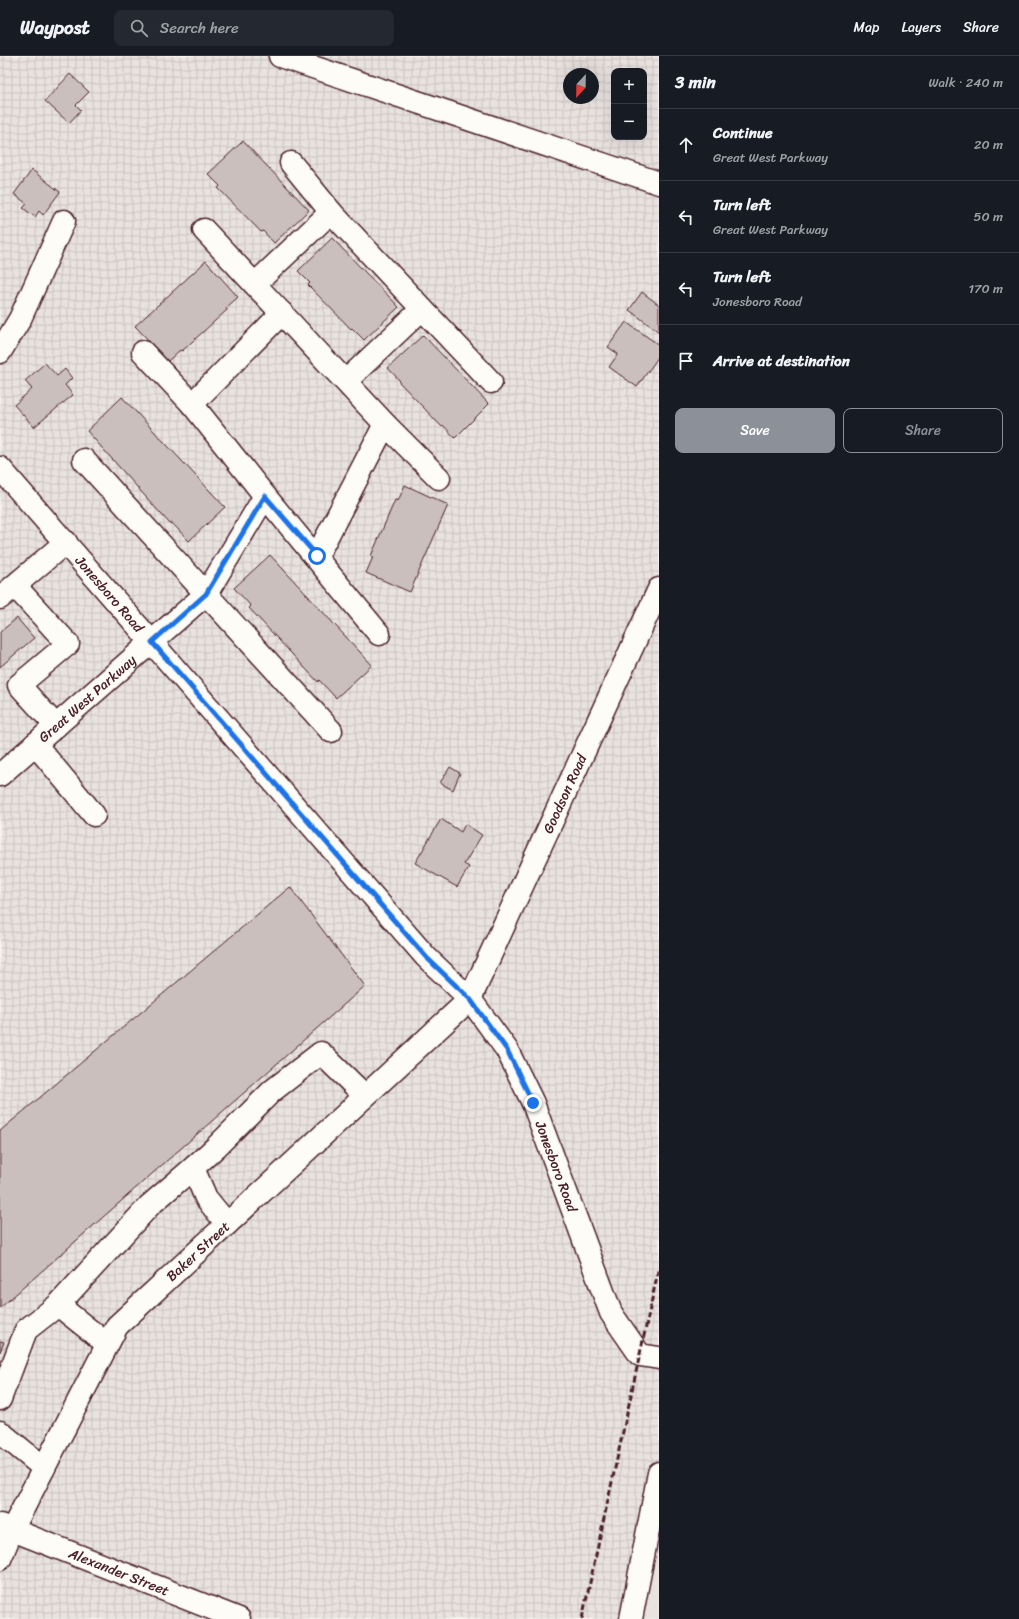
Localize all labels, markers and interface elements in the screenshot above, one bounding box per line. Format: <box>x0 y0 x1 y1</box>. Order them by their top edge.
search box <box>114 10 394 46</box>
text: Waypost <box>20 11 90 44</box>
text: Search here <box>160 15 239 41</box>
text: Map <box>854 15 879 40</box>
text: Layers <box>901 15 941 40</box>
text: Share <box>963 15 999 40</box>
icon: search <box>128 17 150 39</box>
text: 3 min <box>675 67 716 97</box>
north arrow <box>563 68 599 104</box>
map controls <box>611 68 647 140</box>
button: + <box>611 68 647 104</box>
text: Walk · 240 m <box>928 71 1003 94</box>
button: − <box>611 104 647 140</box>
text: Continue <box>713 120 773 146</box>
text: 20 m <box>974 133 1003 156</box>
icon: ahead <box>675 134 697 156</box>
text: Great West Parkway <box>713 146 828 169</box>
text: Turn left <box>713 192 771 218</box>
text: 50 m <box>973 205 1003 228</box>
icon: left <box>675 206 697 228</box>
text: Great West Parkway <box>713 218 828 241</box>
text: Turn left <box>713 264 771 290</box>
text: 170 m <box>968 277 1003 300</box>
icon: left <box>675 278 697 300</box>
text: Jonesboro Road <box>713 290 802 313</box>
text: Arrive at destination <box>713 348 850 374</box>
icon: arrive <box>675 350 697 372</box>
button: Save <box>675 408 835 453</box>
button: Share <box>843 408 1003 453</box>
route start <box>308 547 326 565</box>
street label: Jonesboro Road <box>68 549 152 639</box>
street label: Great West Parkway <box>32 648 143 749</box>
street label: Goodson Road <box>535 748 594 838</box>
route end <box>524 1094 542 1112</box>
street label: Jonesboro Road <box>528 1116 586 1217</box>
street label: Baker Street <box>160 1215 236 1288</box>
street label: Alexander Street <box>64 1540 173 1603</box>

